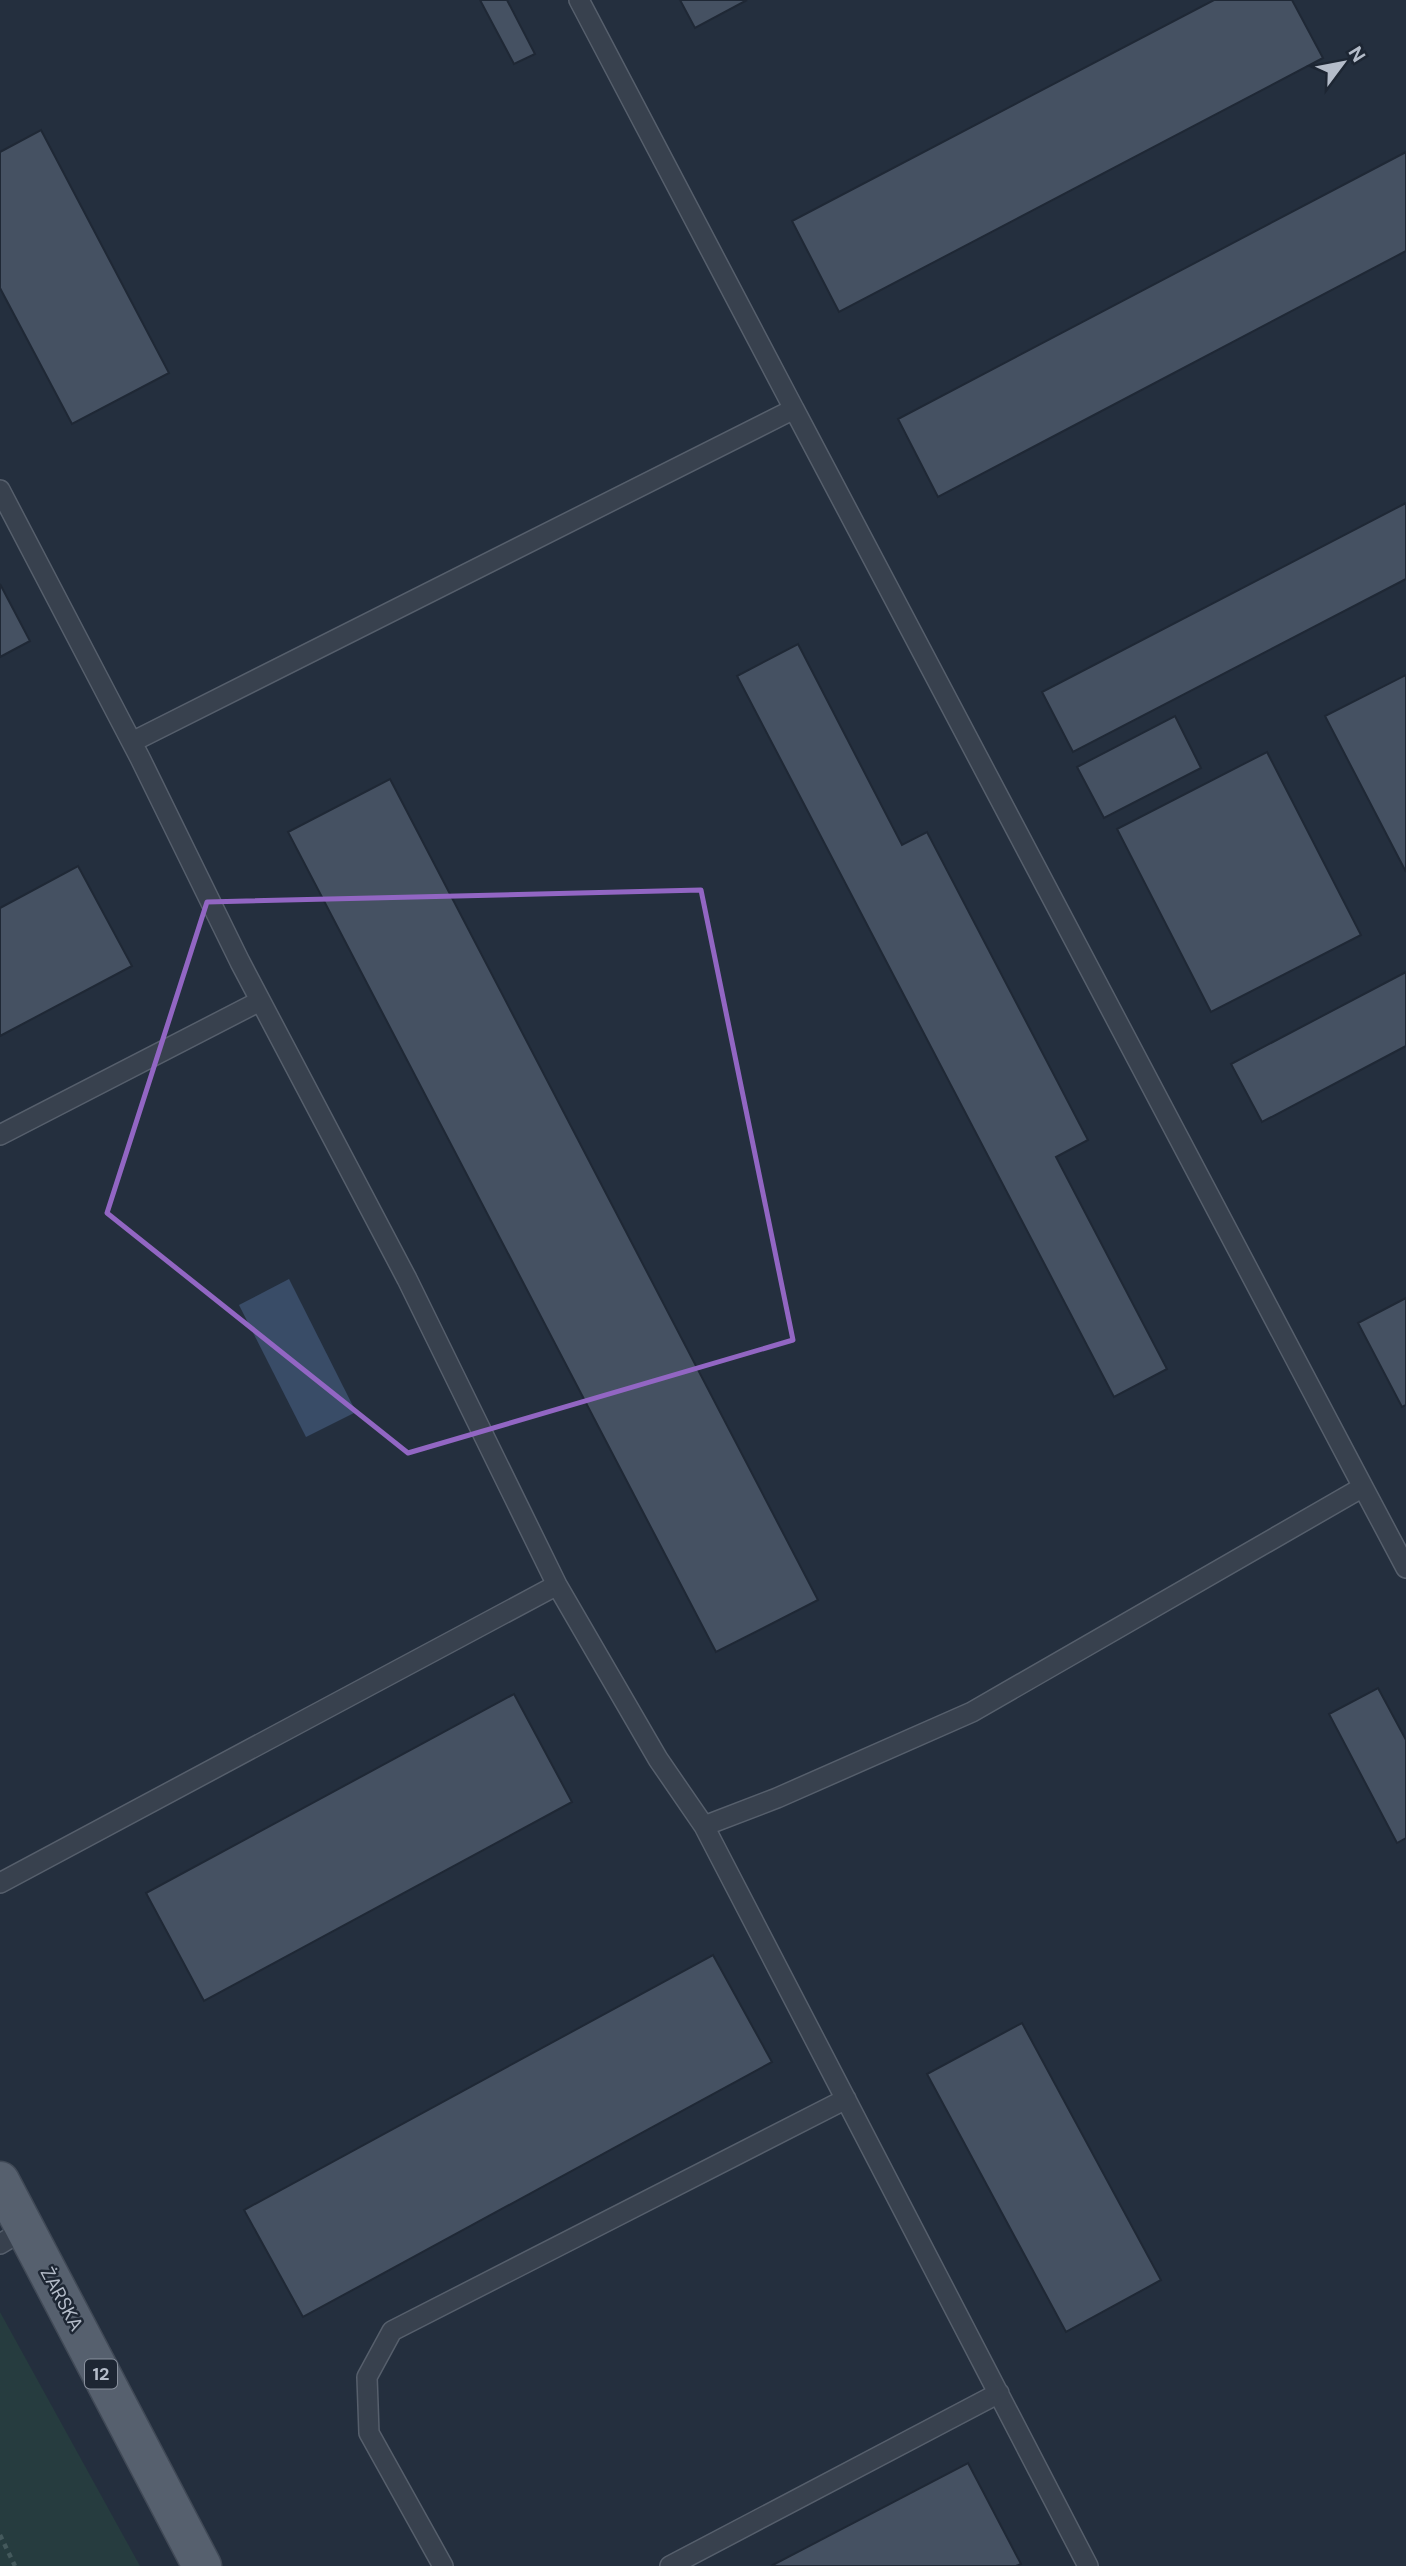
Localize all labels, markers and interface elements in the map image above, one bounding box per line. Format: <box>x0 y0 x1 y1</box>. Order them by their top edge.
north arrow <box>1308 28 1378 98</box>
text: N <box>1343 42 1371 67</box>
street label: ŻARSKA <box>35 2263 89 2336</box>
road number: 12 <box>85 2360 117 2388</box>

